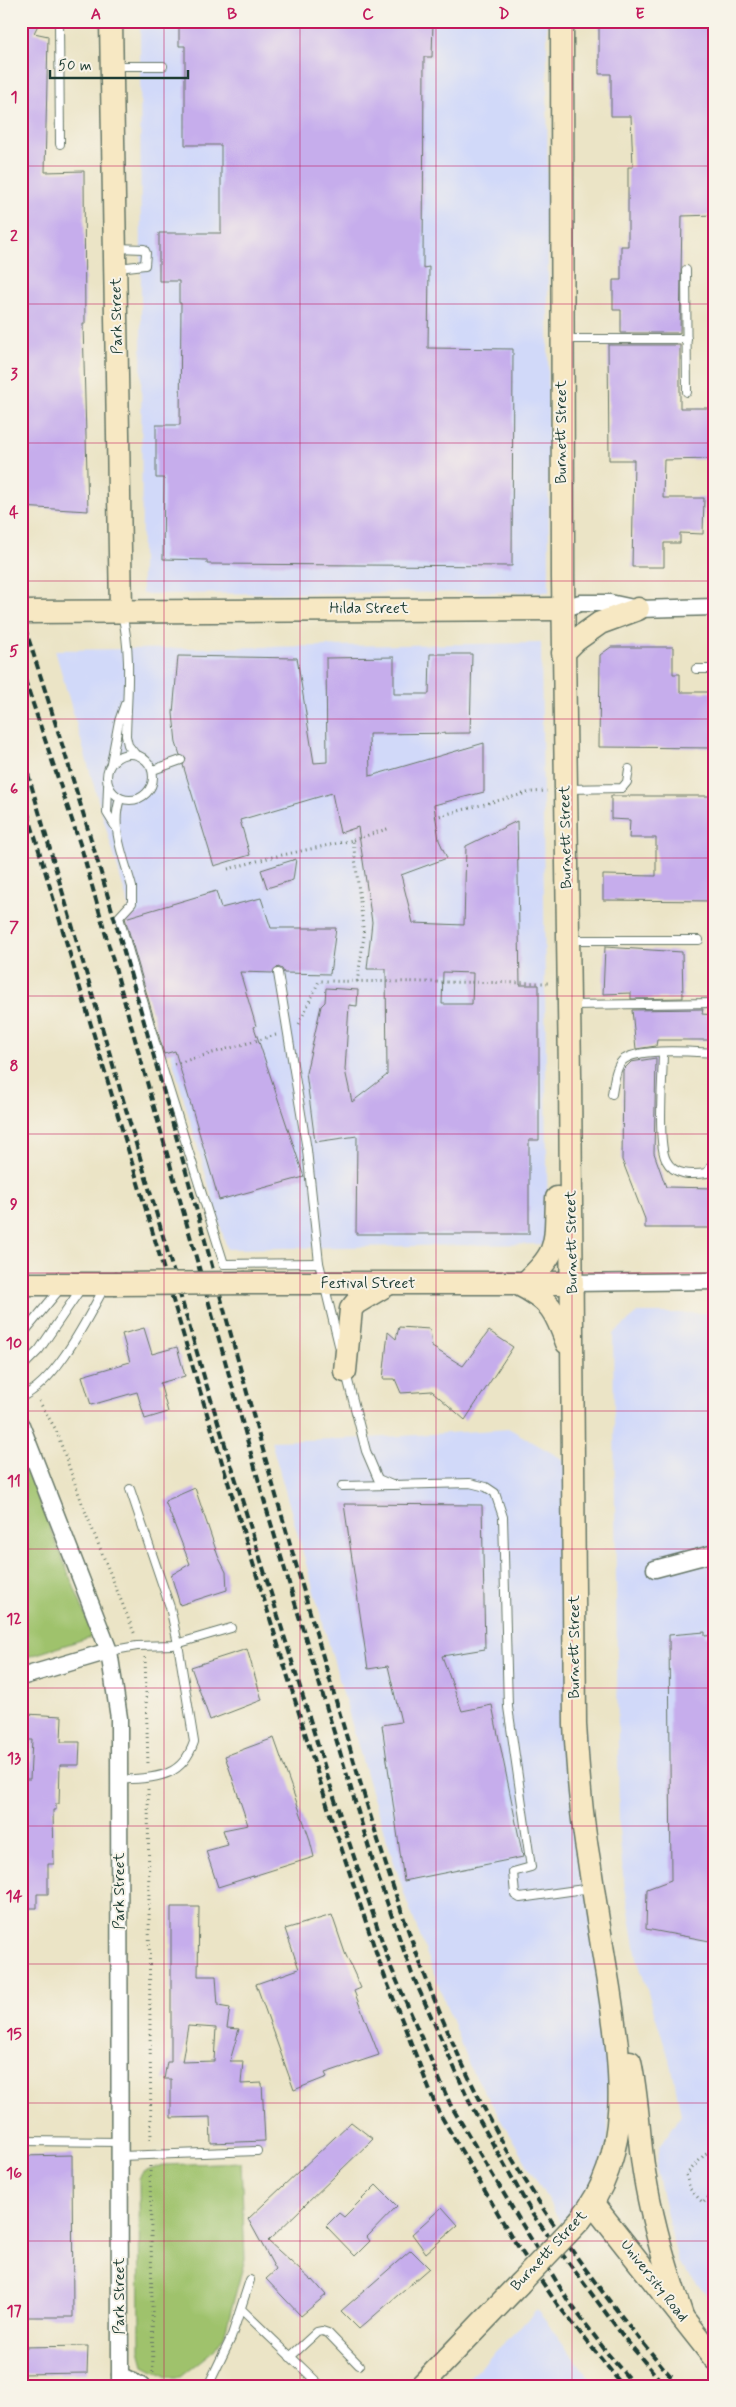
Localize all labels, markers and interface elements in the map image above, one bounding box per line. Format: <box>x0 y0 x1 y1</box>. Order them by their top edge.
text: A <box>91 4 101 25</box>
text: B <box>227 4 237 25</box>
text: C <box>362 4 374 25</box>
text: D <box>498 4 510 25</box>
text: E <box>635 4 645 25</box>
scale bar <box>50 48 188 80</box>
text: 50 m <box>58 56 92 76</box>
text: 1 <box>10 87 18 108</box>
text: 2 <box>10 226 18 247</box>
street label: Park Street <box>106 277 128 355</box>
text: 3 <box>10 364 18 385</box>
street label: Burnett Street <box>552 380 572 484</box>
text: 4 <box>9 502 19 523</box>
street label: Hilda Street <box>330 599 409 619</box>
text: 5 <box>9 641 19 662</box>
text: 6 <box>10 779 18 800</box>
street label: Burnett Street <box>555 785 577 889</box>
text: 7 <box>9 917 19 938</box>
text: 8 <box>9 1056 19 1077</box>
street label: Burnett Street <box>561 1190 583 1294</box>
text: 9 <box>10 1194 18 1215</box>
street label: Festival Street <box>321 1274 415 1294</box>
text: 10 <box>6 1333 22 1354</box>
text: 11 <box>7 1471 21 1492</box>
street label: Burnett Street <box>565 1595 585 1699</box>
text: 12 <box>6 1609 22 1630</box>
text: 13 <box>7 1748 21 1769</box>
street label: Park Street <box>110 1852 130 1929</box>
text: 14 <box>6 1886 23 1907</box>
text: 15 <box>6 2024 22 2045</box>
text: 16 <box>6 2163 22 2184</box>
street label: Burnett Street <box>506 2206 592 2296</box>
street label: University Road <box>616 2236 692 2326</box>
street label: Park Street <box>110 2257 130 2334</box>
text: 17 <box>6 2301 22 2322</box>

